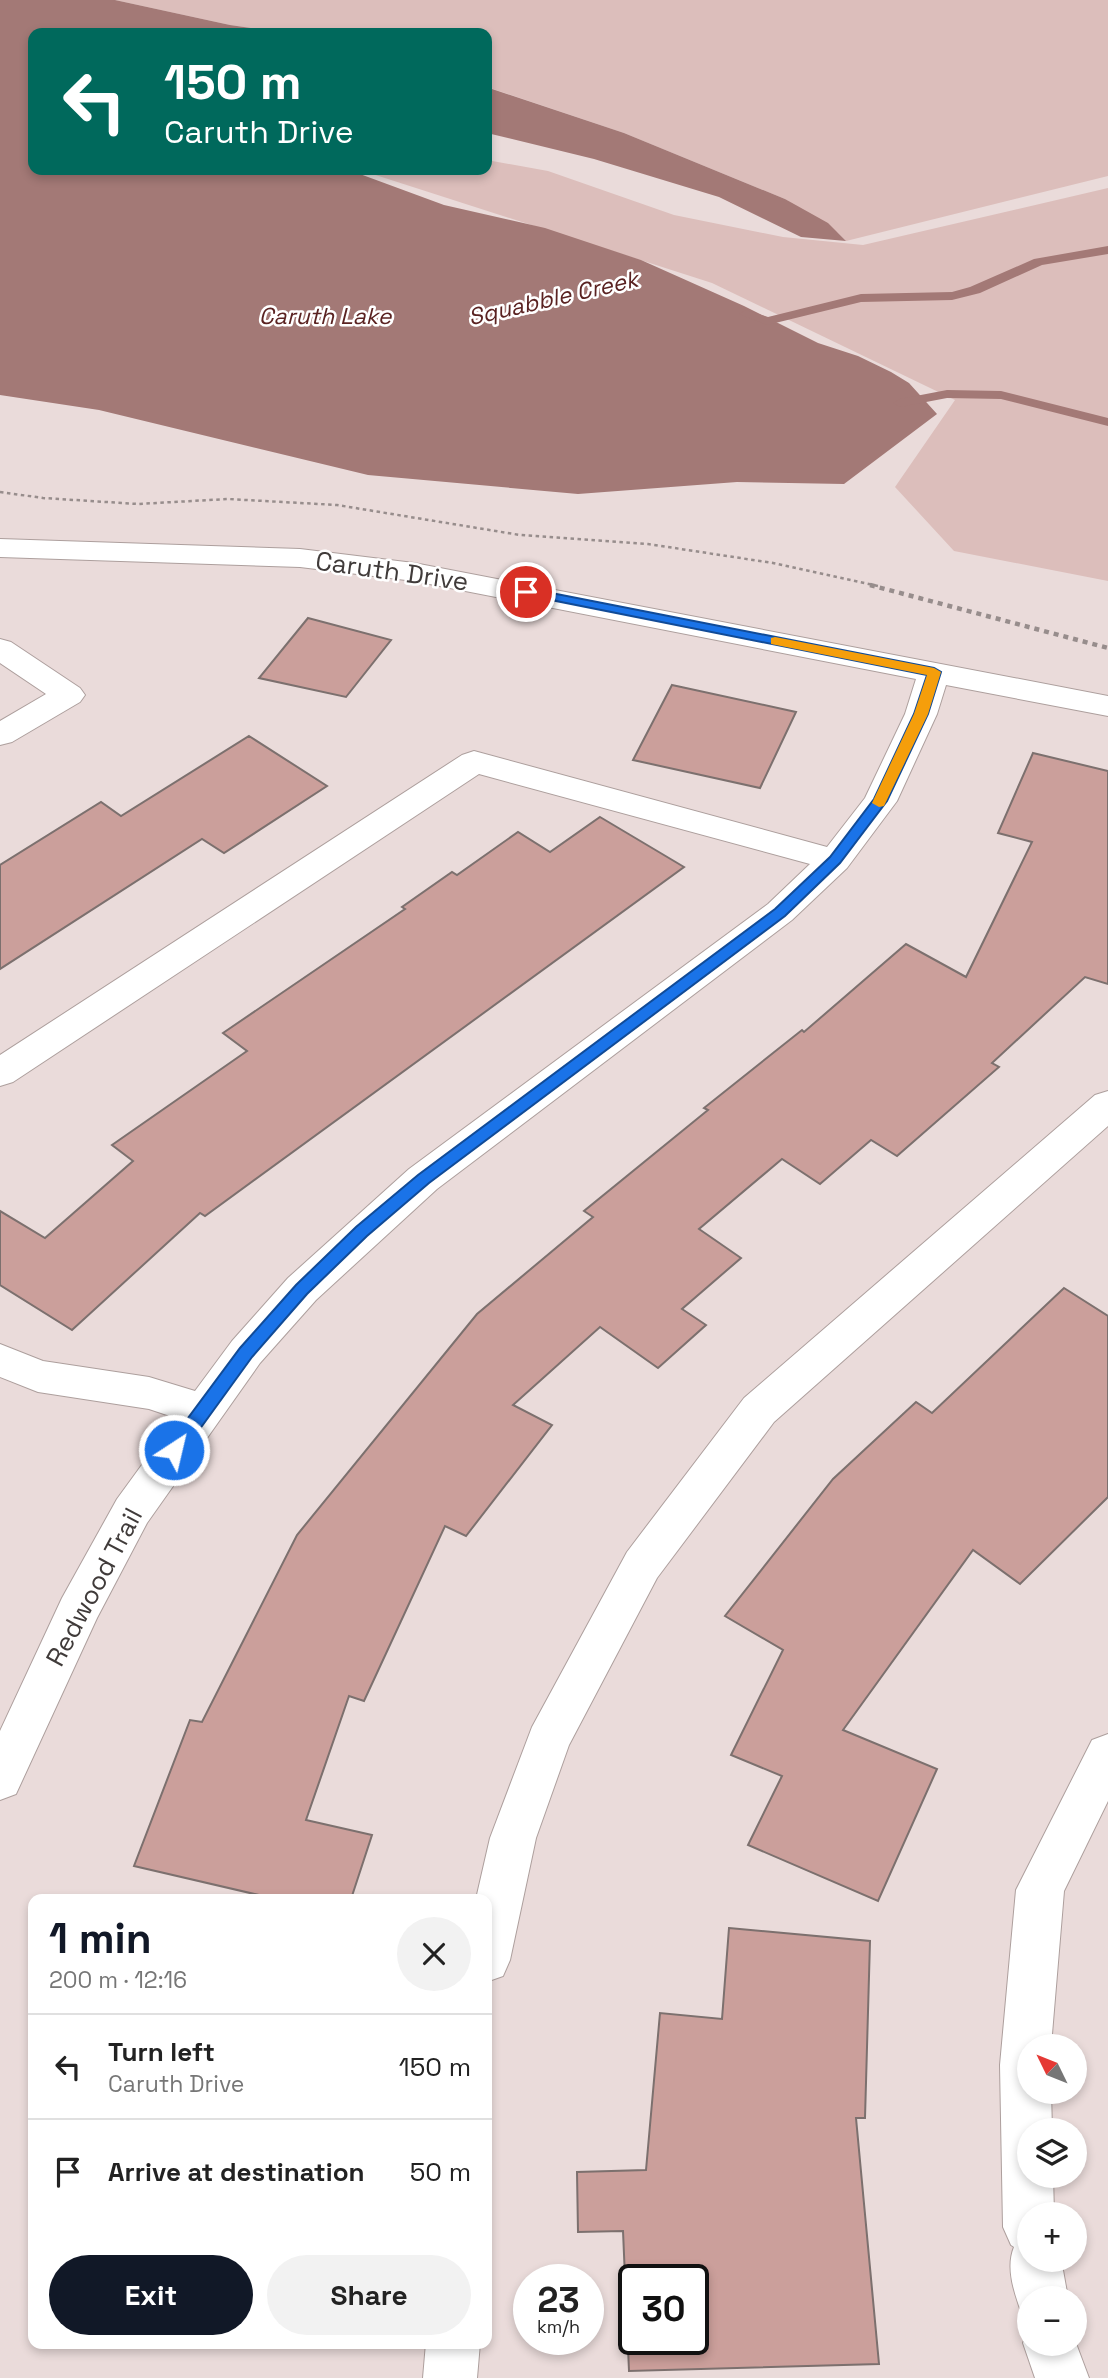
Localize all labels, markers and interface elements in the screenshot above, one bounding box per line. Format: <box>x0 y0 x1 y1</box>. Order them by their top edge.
text: 150 m <box>164 51 302 113</box>
icon: left <box>49 56 140 147</box>
text: Caruth Drive <box>164 112 354 152</box>
water label: Squabble Creek <box>465 263 644 332</box>
water label: Caruth Lake <box>259 301 393 331</box>
street label: Caruth Drive <box>313 543 471 599</box>
pin <box>496 562 556 622</box>
icon: arrive <box>507 573 545 611</box>
position arrow <box>137 1413 211 1487</box>
street label: Redwood Trail <box>38 1502 150 1672</box>
text: 1 min <box>49 1912 152 1965</box>
button: close <box>397 1917 471 1991</box>
text: 200 m · 12:16 <box>49 1965 187 1995</box>
north arrow <box>1017 2034 1087 2104</box>
map controls <box>1017 2034 1087 2356</box>
text: Turn left <box>108 2035 215 2069</box>
icon: left <box>49 2048 87 2086</box>
text: 150 m <box>399 2050 471 2084</box>
text: Caruth Drive <box>108 2069 244 2099</box>
button: layers <box>1017 2118 1087 2188</box>
icon: arrive <box>49 2153 87 2191</box>
text: Arrive at destination <box>108 2155 365 2189</box>
text: 50 m <box>410 2155 471 2189</box>
button: + <box>1017 2202 1087 2272</box>
button: Exit <box>49 2255 253 2335</box>
button: Share <box>267 2255 471 2335</box>
speed limit sign: 30 <box>618 2264 709 2355</box>
text: 23 <box>537 2278 580 2322</box>
button: − <box>1017 2286 1087 2356</box>
text: km/h <box>537 2315 580 2338</box>

